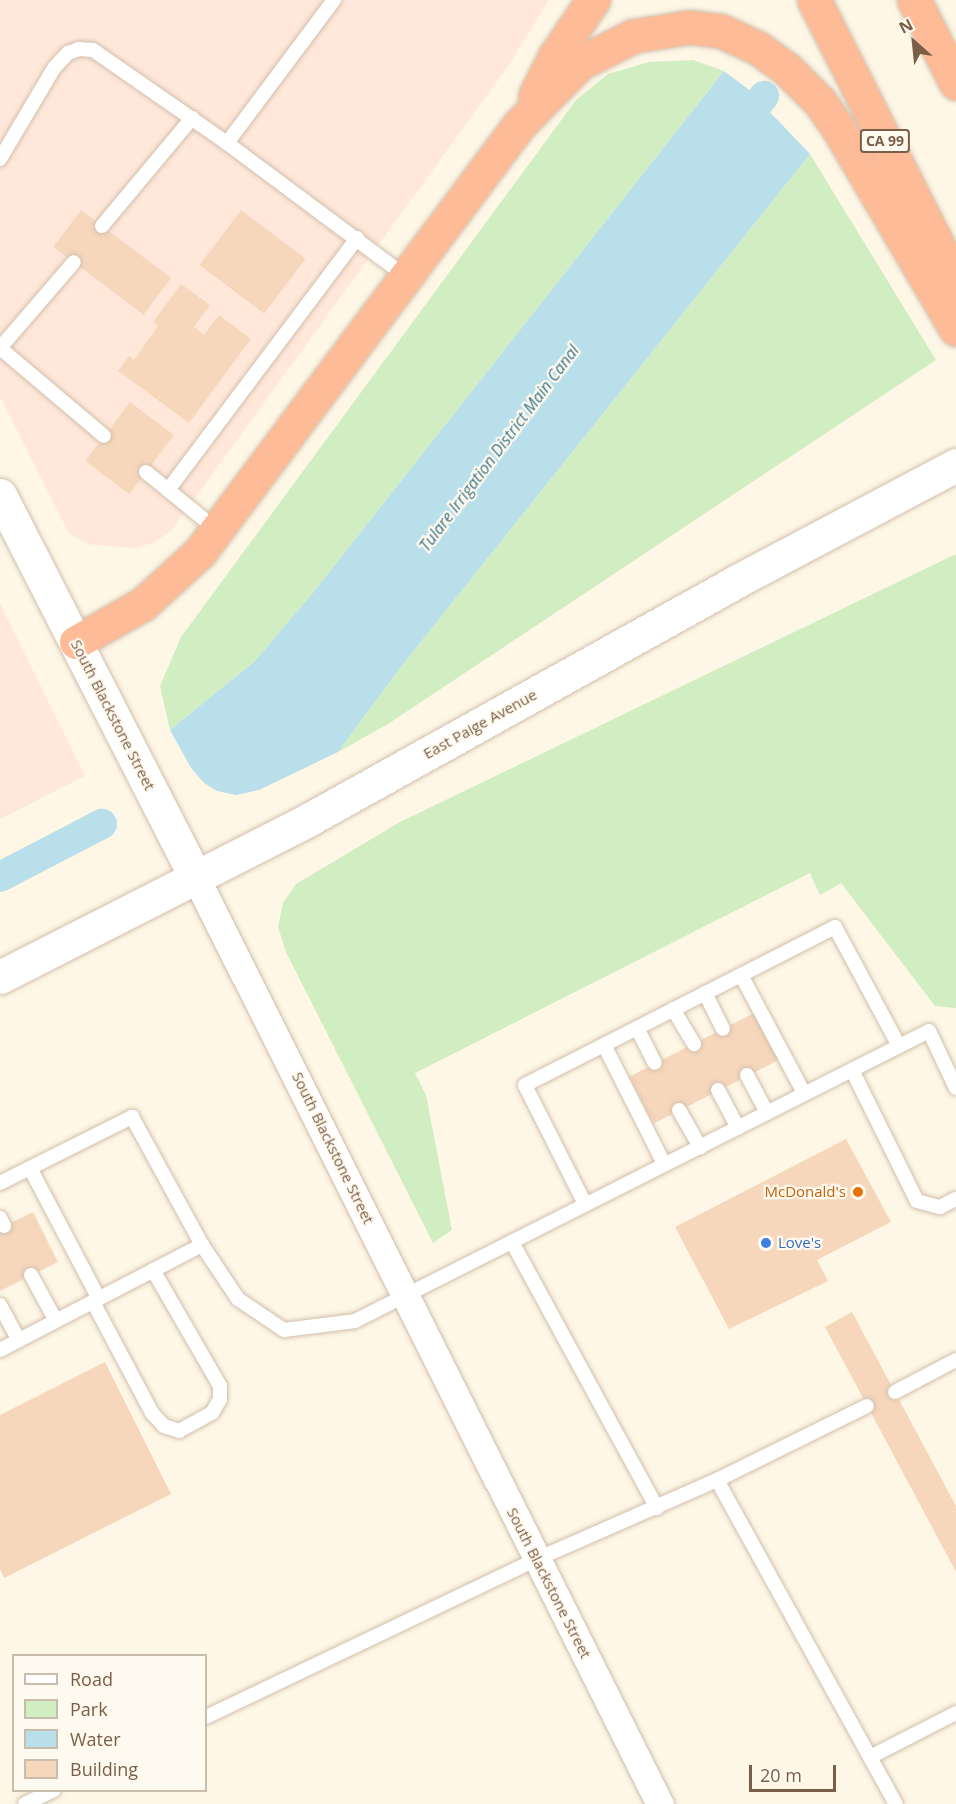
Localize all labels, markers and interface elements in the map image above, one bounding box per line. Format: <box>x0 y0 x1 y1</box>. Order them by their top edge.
north arrow <box>884 12 944 72</box>
text: N <box>895 13 917 39</box>
road number: CA 99 <box>860 130 910 152</box>
water label: Tulare Irrigation District Main Canal <box>415 341 583 555</box>
street label: South Blackstone Street <box>67 637 159 793</box>
street label: East Paige Avenue <box>420 685 540 763</box>
street label: South Blackstone Street <box>288 1069 378 1227</box>
place label: McDonald's <box>764 1183 846 1201</box>
marker: McDonald's <box>851 1185 865 1199</box>
place label: Love's <box>778 1234 821 1252</box>
marker: Love's <box>759 1236 773 1250</box>
street label: South Blackstone Street <box>503 1505 595 1661</box>
legend <box>12 1654 207 1792</box>
text: Road <box>70 1667 113 1691</box>
text: Park <box>70 1697 108 1721</box>
text: Water <box>70 1727 121 1751</box>
scale bar <box>752 1753 839 1791</box>
text: Building <box>70 1757 138 1781</box>
text: 20 m <box>760 1763 802 1787</box>

